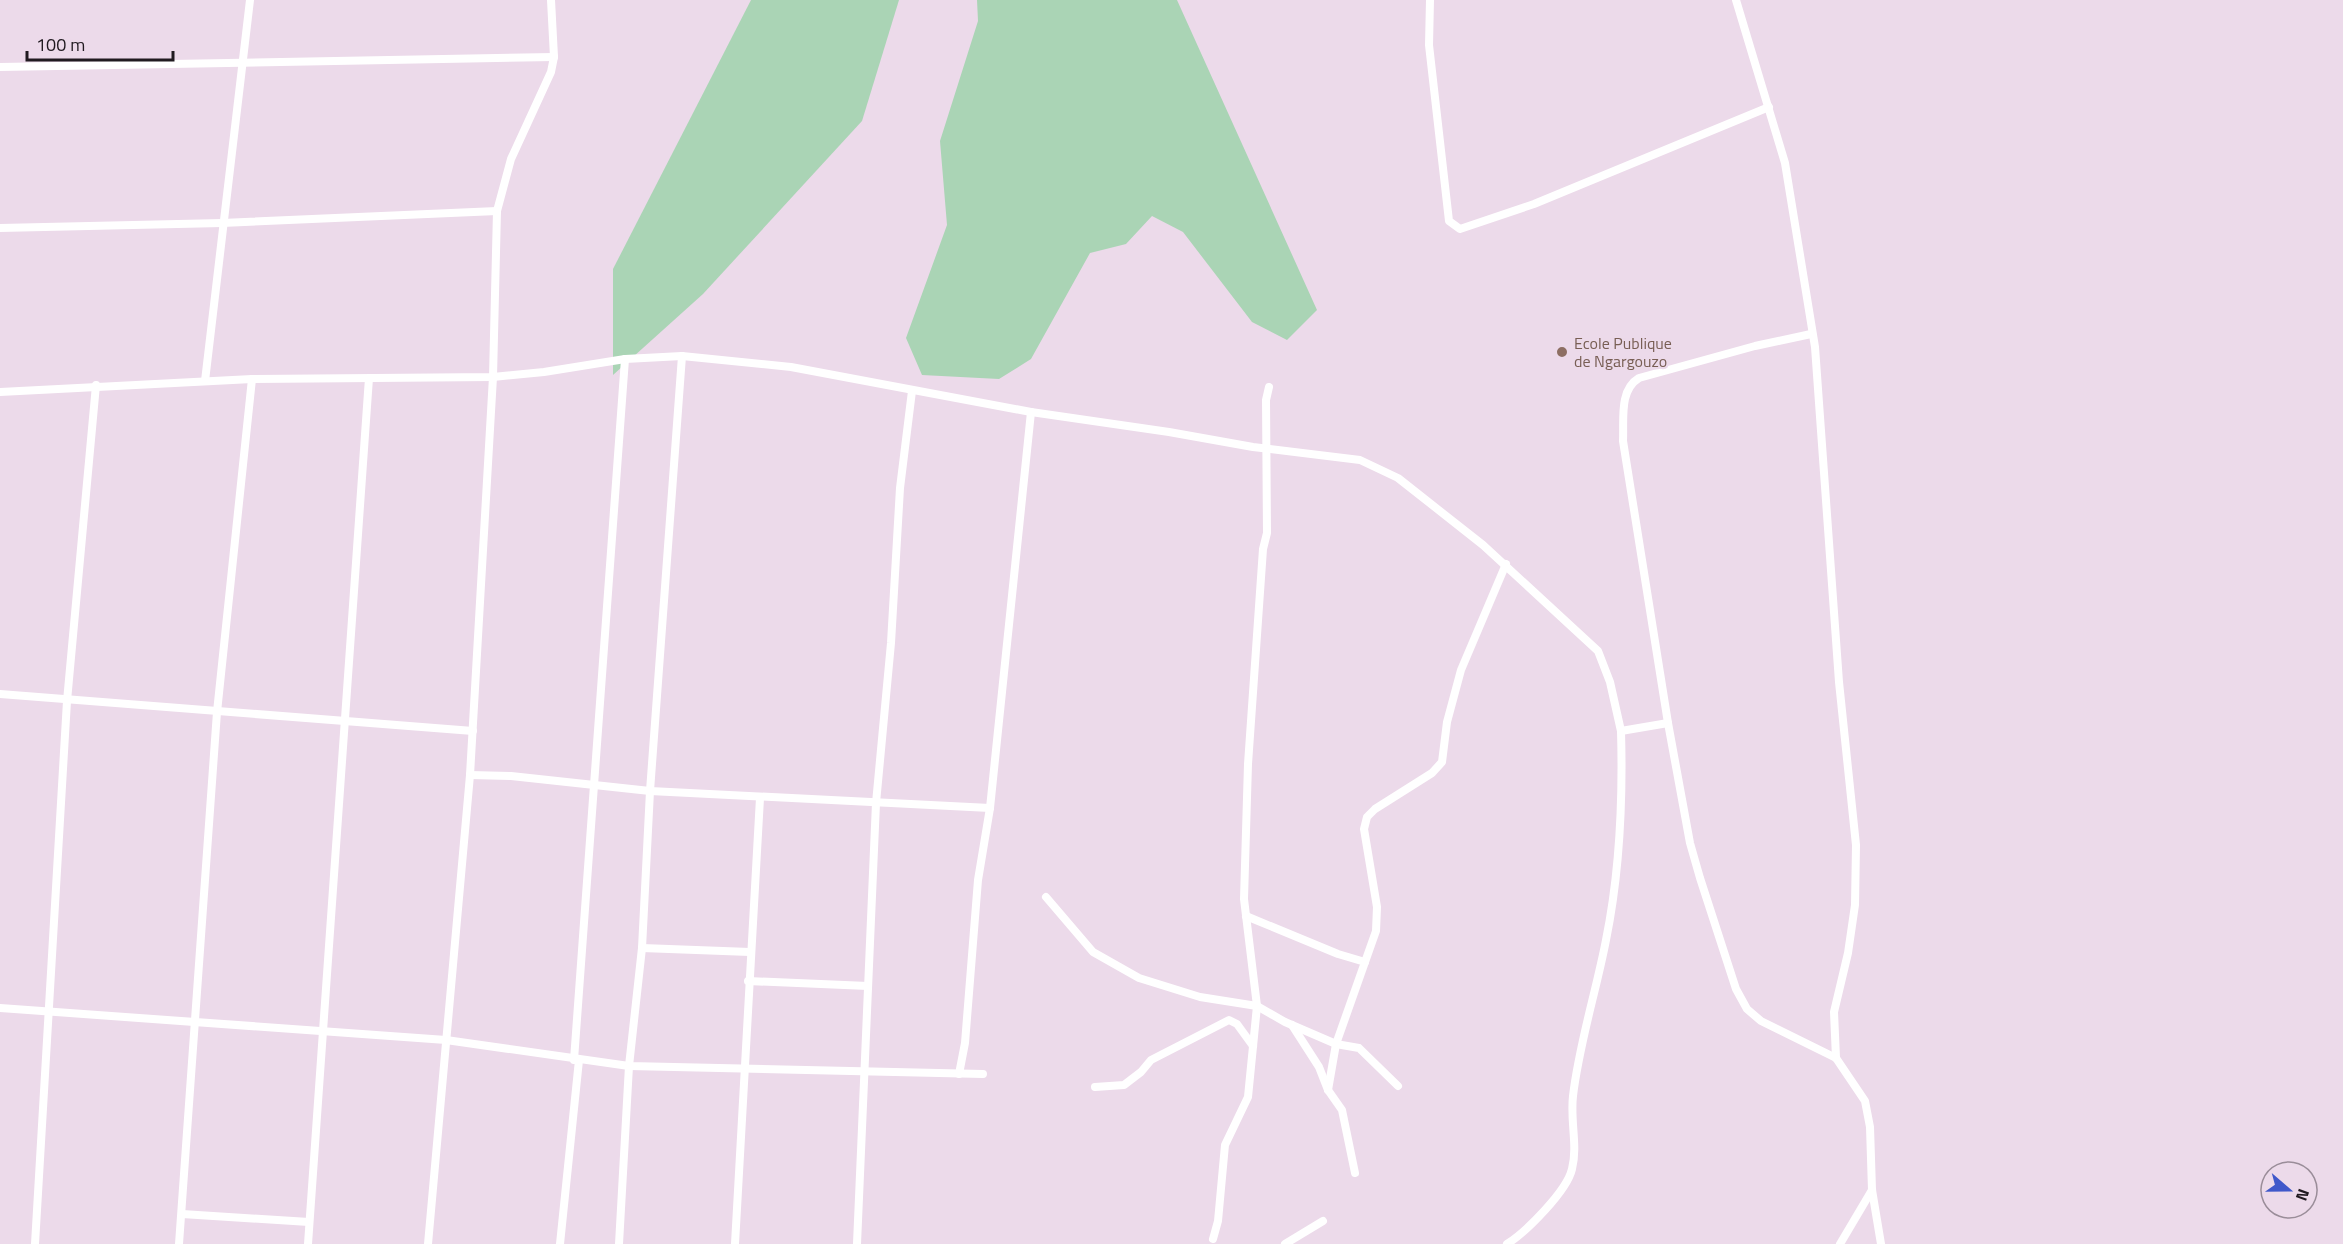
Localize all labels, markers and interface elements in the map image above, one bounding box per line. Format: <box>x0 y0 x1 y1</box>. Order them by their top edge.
scale bar <box>27 24 172 62</box>
text: 100 m <box>36 31 85 58</box>
place label: Ecole Publique de Ngargouzo <box>1574 331 1672 373</box>
marker: Ecole Publique de Ngargouzo <box>1555 345 1569 359</box>
north arrow <box>2259 1160 2319 1220</box>
text: N <box>2290 1186 2316 1204</box>

